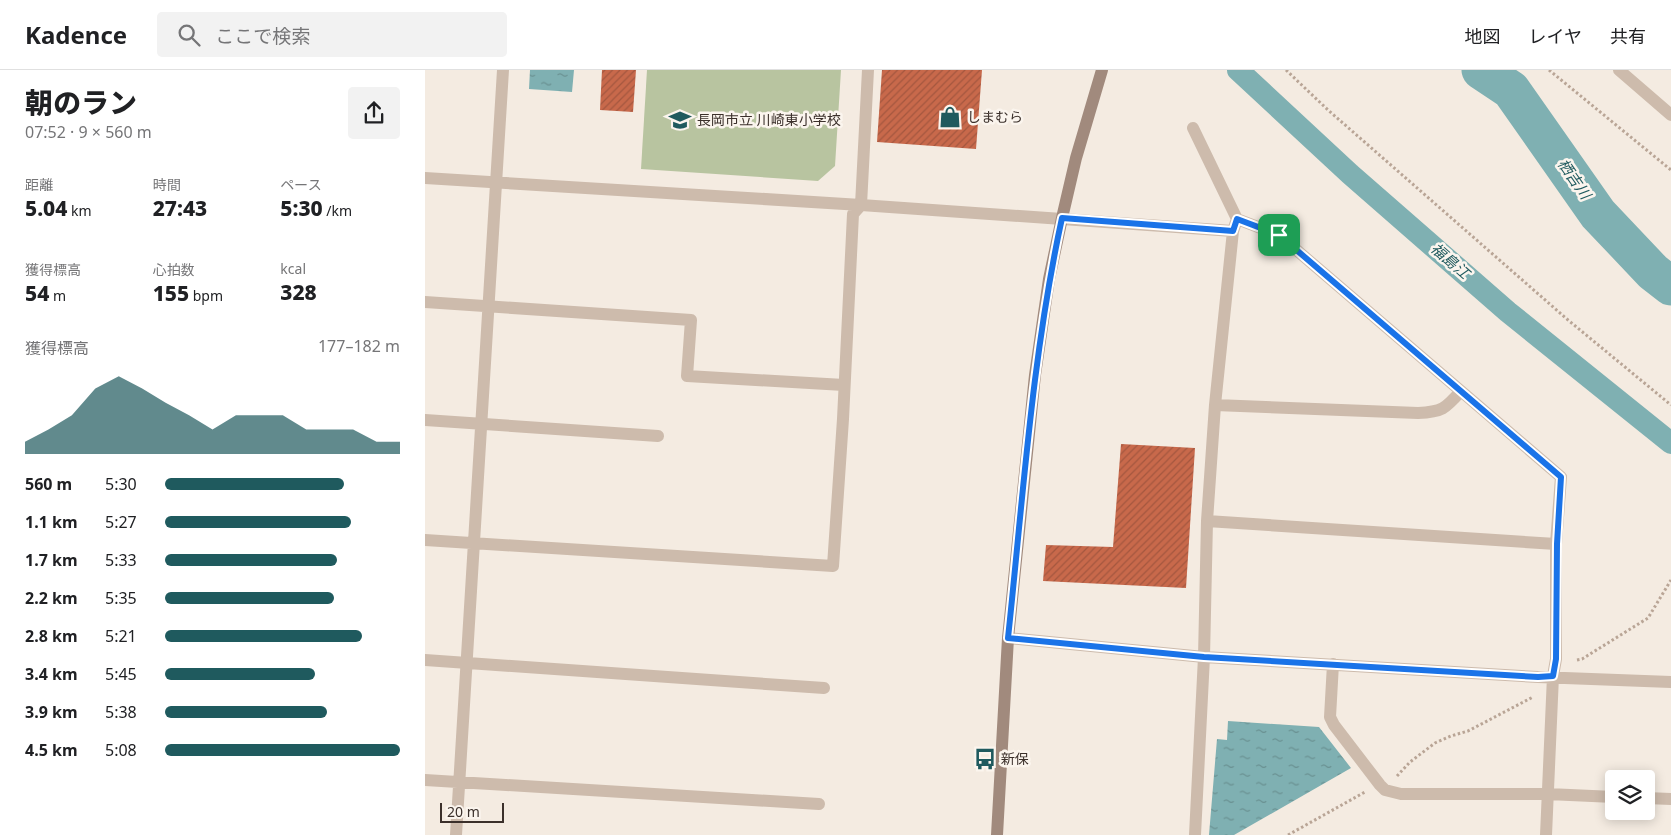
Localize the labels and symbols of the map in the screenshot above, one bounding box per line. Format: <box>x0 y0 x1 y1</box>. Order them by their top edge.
shop icon: しまむら <box>937 104 963 130</box>
school or university icon: 長岡市立 川崎東小学校 <box>667 107 693 133</box>
place label: しまむら <box>967 107 1023 126</box>
place label: 長岡市立 川崎東小学校 <box>697 110 841 129</box>
water label: 栖吉川 <box>1554 154 1597 204</box>
pin <box>1258 214 1300 256</box>
water label: 福島江 <box>1427 238 1476 284</box>
bus stop icon: 新保 <box>972 746 998 772</box>
place label: 新保 <box>1001 749 1029 768</box>
scale bar <box>440 800 504 823</box>

